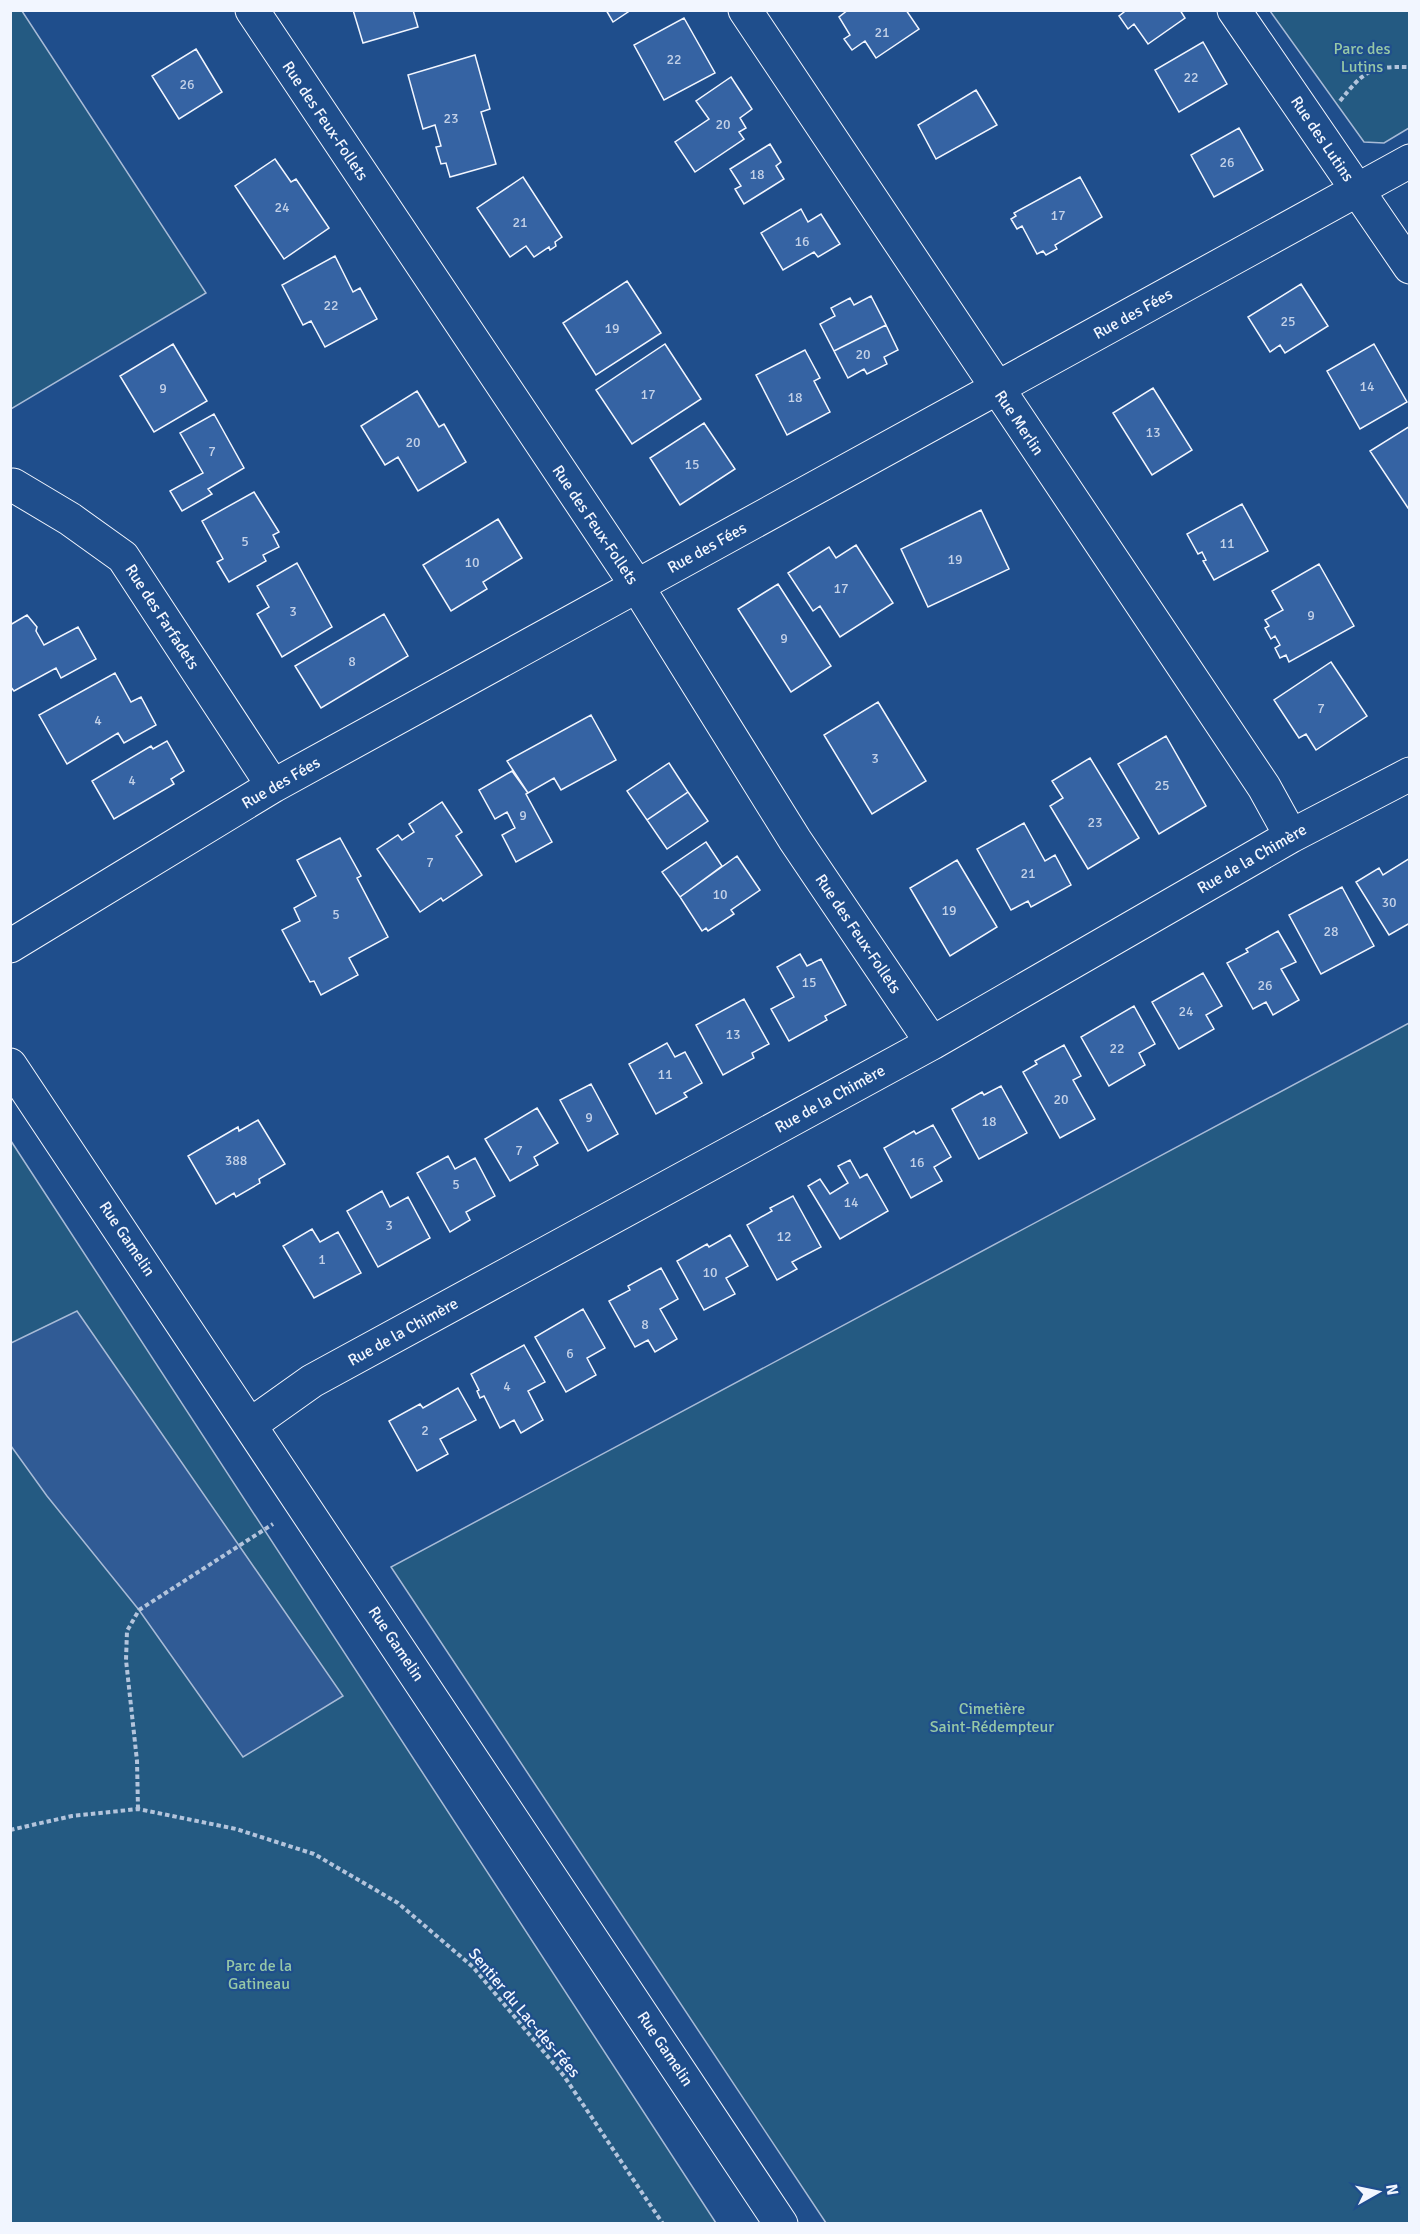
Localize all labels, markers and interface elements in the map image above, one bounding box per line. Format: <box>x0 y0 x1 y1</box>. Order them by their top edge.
house number: 21 <box>874 24 890 41</box>
park label: Parc des Lutins <box>1334 39 1390 77</box>
house number: 22 <box>666 51 682 68</box>
street label: Rue des Feux-Follets <box>278 57 372 185</box>
house number: 22 <box>1183 69 1199 86</box>
house number: 26 <box>179 76 195 93</box>
street label: Rue des Lutins <box>1286 92 1358 186</box>
house number: 23 <box>443 110 459 127</box>
house number: 20 <box>715 116 731 133</box>
house number: 26 <box>1219 154 1235 171</box>
house number: 18 <box>749 166 765 183</box>
house number: 24 <box>274 199 290 216</box>
house number: 17 <box>1050 207 1066 224</box>
house number: 21 <box>512 214 528 231</box>
house number: 16 <box>794 233 810 250</box>
street label: Rue des Fées <box>1090 284 1176 344</box>
house number: 22 <box>323 297 339 314</box>
house number: 25 <box>1280 313 1296 330</box>
house number: 19 <box>604 320 620 337</box>
house number: 20 <box>855 346 871 363</box>
house number: 14 <box>1359 378 1375 395</box>
house number: 9 <box>159 380 167 397</box>
house number: 17 <box>640 386 656 403</box>
street label: Rue Merlin <box>990 387 1048 459</box>
house number: 18 <box>787 389 803 406</box>
house number: 13 <box>1145 424 1161 441</box>
house number: 20 <box>405 434 421 451</box>
house number: 7 <box>208 443 216 460</box>
house number: 15 <box>684 456 700 473</box>
street label: Rue des Feux-Follets <box>548 461 642 589</box>
street label: Rue des Fées <box>664 518 750 578</box>
house number: 5 <box>241 533 249 550</box>
house number: 11 <box>1219 535 1235 552</box>
house number: 19 <box>947 551 963 568</box>
house number: 10 <box>464 554 480 571</box>
street label: Rue des Farfadets <box>121 561 203 673</box>
house number: 17 <box>833 580 849 597</box>
house number: 3 <box>289 603 297 620</box>
house number: 9 <box>1307 607 1315 624</box>
house number: 9 <box>780 630 788 647</box>
house number: 8 <box>348 653 356 670</box>
house number: 7 <box>1317 700 1325 717</box>
house number: 4 <box>94 712 102 729</box>
house number: 3 <box>871 750 879 767</box>
street label: Rue des Fées <box>238 752 324 814</box>
house number: 4 <box>128 772 136 789</box>
house number: 25 <box>1154 777 1170 794</box>
house number: 9 <box>519 807 527 824</box>
house number: 23 <box>1087 814 1103 831</box>
street label: Rue de la Chimère <box>1194 820 1310 898</box>
house number: 7 <box>426 854 434 871</box>
house number: 21 <box>1020 865 1036 882</box>
street label: Rue des Feux-Follets <box>811 870 905 998</box>
house number: 10 <box>712 886 728 903</box>
house number: 30 <box>1381 894 1397 911</box>
house number: 19 <box>941 902 957 919</box>
house number: 5 <box>332 906 340 923</box>
house number: 28 <box>1323 923 1339 940</box>
house number: 15 <box>801 974 817 991</box>
house number: 26 <box>1257 977 1273 994</box>
house number: 24 <box>1178 1003 1194 1020</box>
house number: 13 <box>725 1026 741 1043</box>
house number: 22 <box>1109 1040 1125 1057</box>
street label: Rue de la Chimère <box>771 1060 889 1138</box>
house number: 11 <box>657 1066 673 1083</box>
house number: 20 <box>1053 1091 1069 1108</box>
house number: 9 <box>585 1109 593 1126</box>
house number: 18 <box>981 1113 997 1130</box>
house number: 7 <box>515 1142 523 1159</box>
house number: 388 <box>225 1152 247 1169</box>
house number: 16 <box>909 1154 925 1171</box>
house number: 5 <box>452 1176 460 1193</box>
house number: 14 <box>843 1194 859 1211</box>
street label: Rue Gamelin <box>95 1198 159 1280</box>
house number: 3 <box>385 1217 393 1234</box>
house number: 12 <box>776 1228 792 1245</box>
house number: 1 <box>318 1251 326 1268</box>
house number: 10 <box>702 1264 718 1281</box>
street label: Rue de la Chimère <box>344 1293 462 1371</box>
house number: 8 <box>641 1316 649 1333</box>
house number: 6 <box>566 1345 574 1362</box>
house number: 4 <box>503 1378 511 1395</box>
house number: 2 <box>421 1422 429 1439</box>
street label: Rue Gamelin <box>364 1603 428 1685</box>
park label: Cimetière Saint-Rédempteur <box>930 1699 1054 1737</box>
street label: Sentier du Lac-des-Fées <box>464 1944 584 2082</box>
park label: Parc de la Gatineau <box>226 1956 292 1994</box>
street label: Rue Gamelin <box>633 2008 697 2090</box>
north arrow <box>1348 2162 1408 2222</box>
text: N <box>1381 2183 1403 2197</box>

